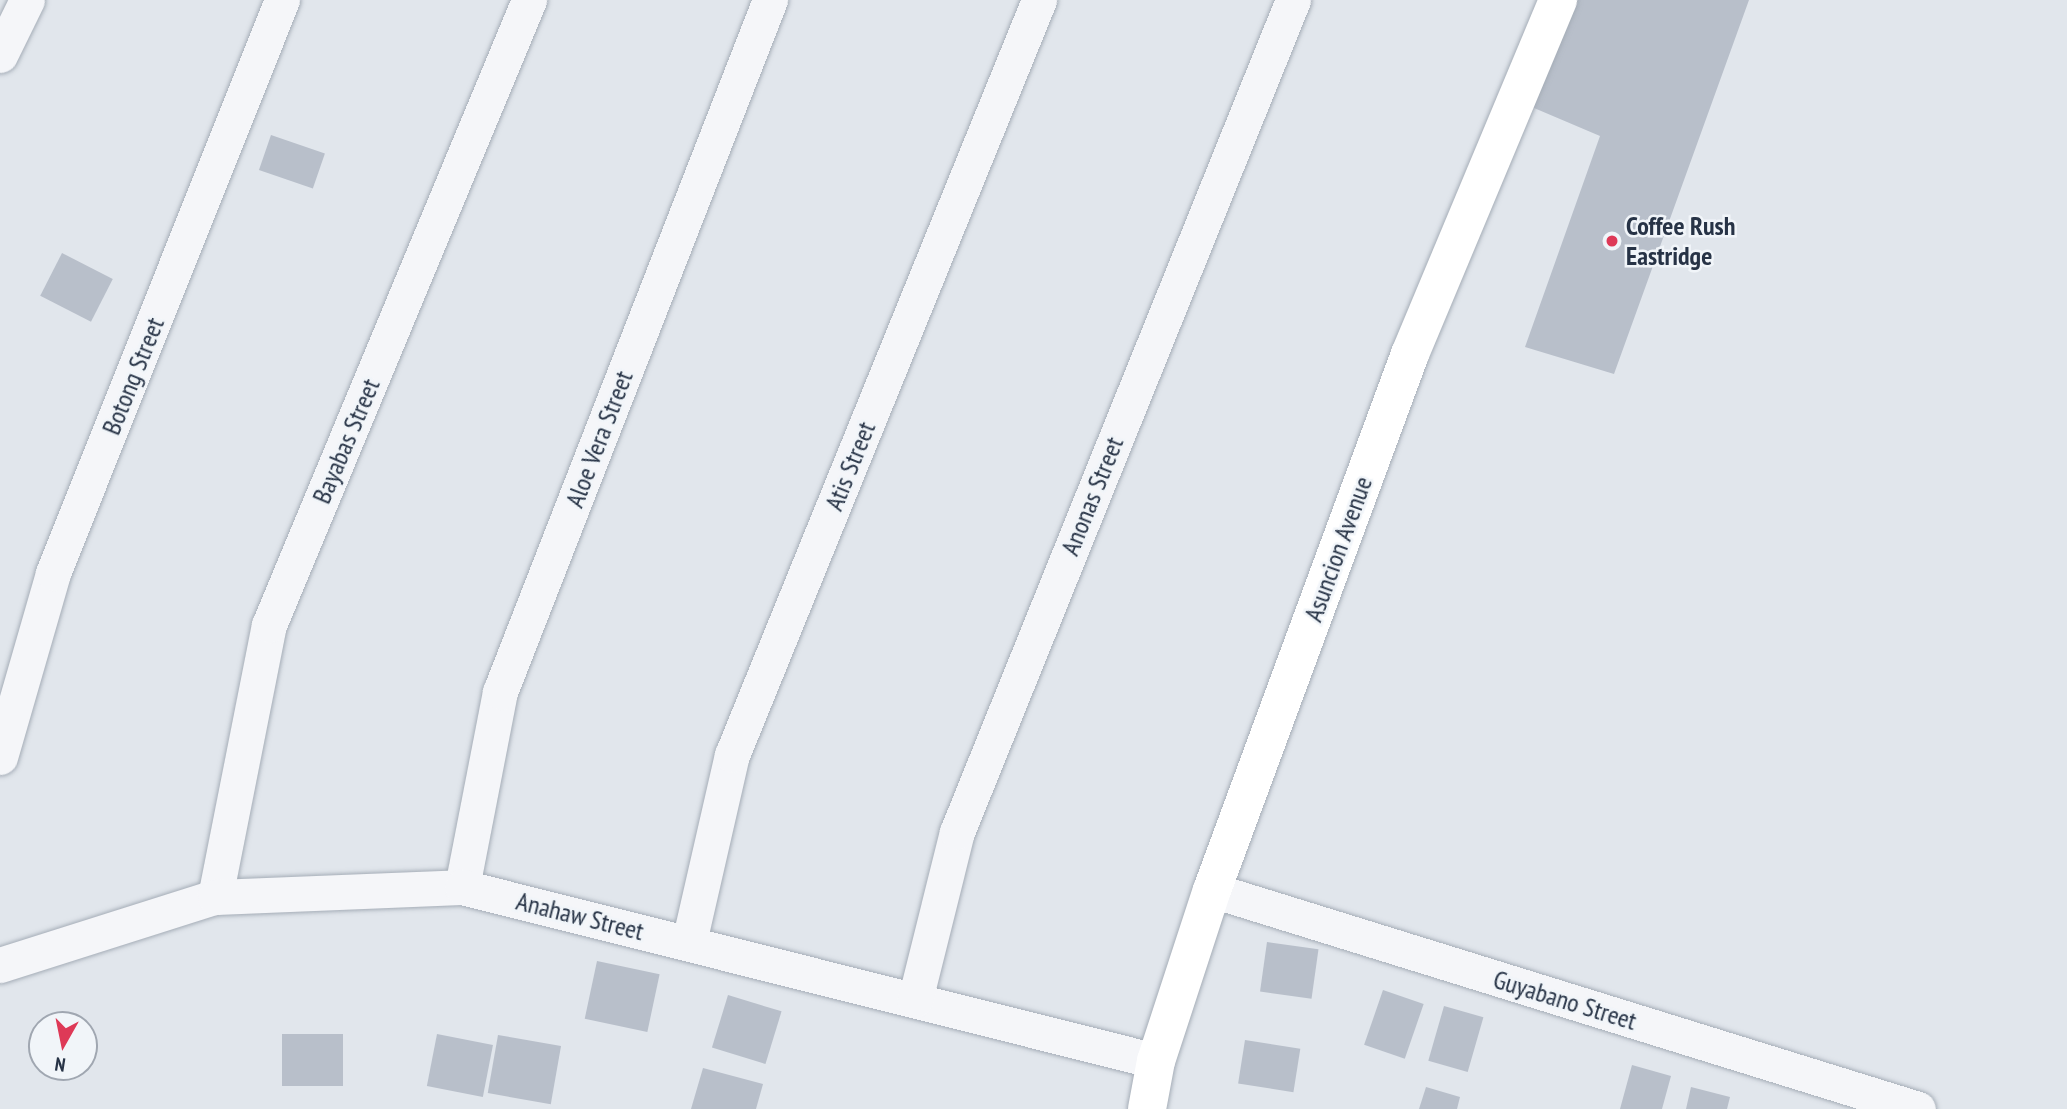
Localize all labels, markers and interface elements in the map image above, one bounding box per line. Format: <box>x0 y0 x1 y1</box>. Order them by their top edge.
place label: Coffee Rush Eastridge <box>1626 210 1735 272</box>
marker: Coffee Rush Eastridge <box>1604 233 1620 249</box>
street label: Botong Street <box>95 313 171 439</box>
street label: Aloe Vera Street <box>559 366 639 512</box>
street label: Bayabas Street <box>306 374 386 508</box>
street label: Atis Street <box>818 417 882 515</box>
street label: Anonas Street <box>1054 432 1130 560</box>
street label: Asuncion Avenue <box>1297 472 1379 626</box>
street label: Anahaw Street <box>513 885 647 947</box>
street label: Guyabano Street <box>1490 963 1640 1037</box>
north arrow <box>28 1011 98 1081</box>
text: N <box>53 1052 67 1077</box>

